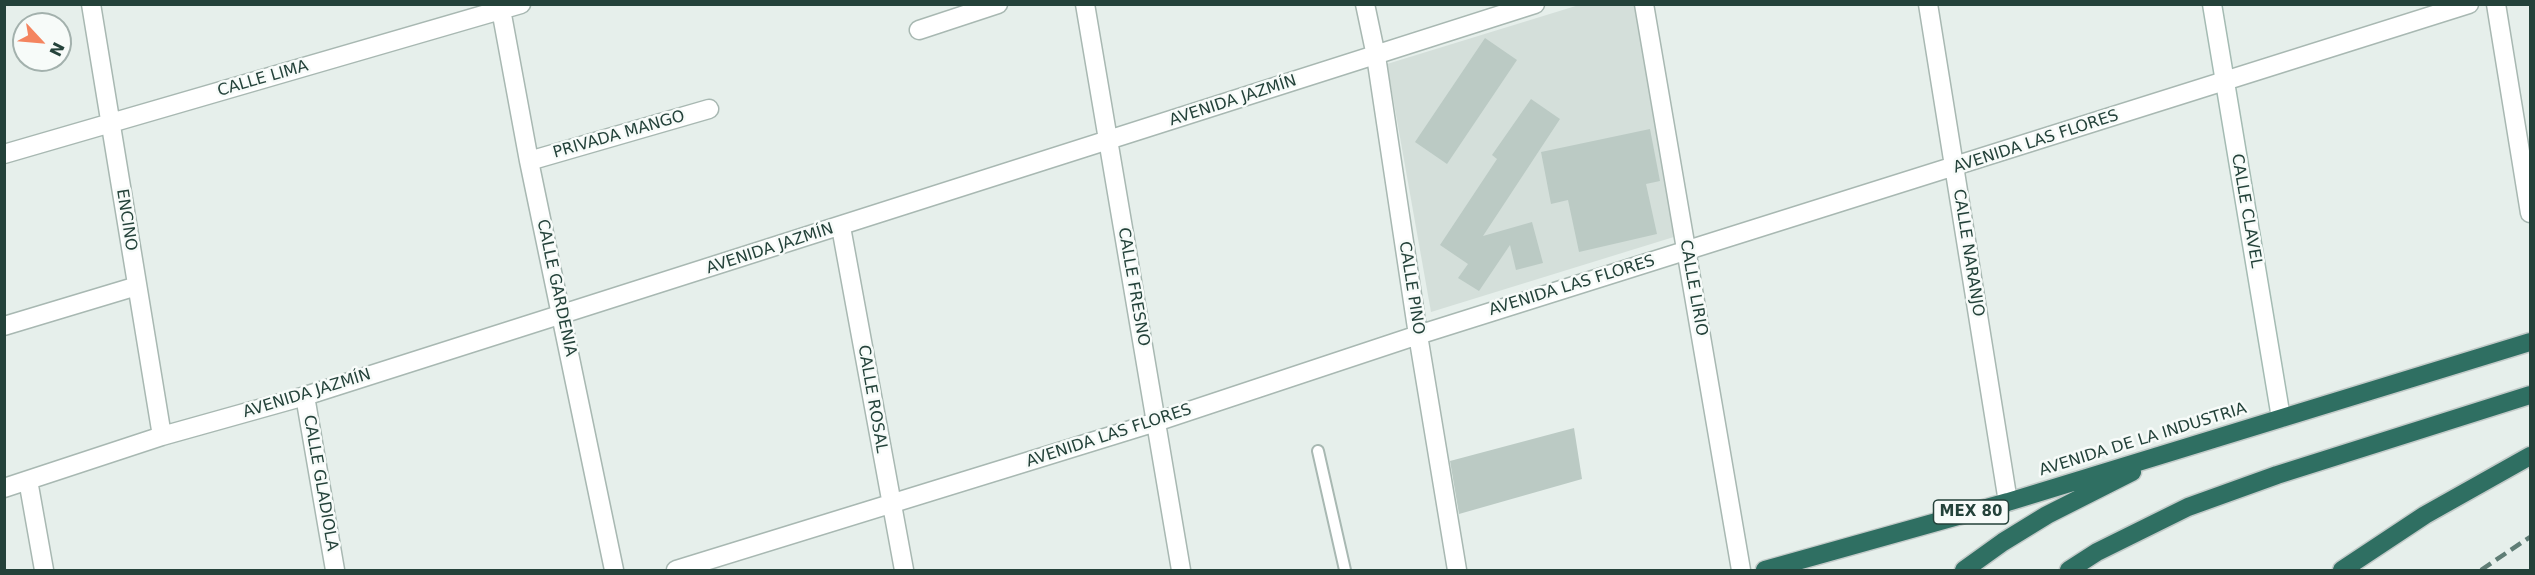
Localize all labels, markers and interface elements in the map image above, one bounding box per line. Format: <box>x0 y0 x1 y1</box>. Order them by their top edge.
north arrow <box>12 12 72 72</box>
text: N <box>45 39 68 59</box>
street label: CALLE LIMA <box>215 57 311 101</box>
street label: AVENIDA JAZMÍN <box>1167 71 1299 131</box>
street label: AVENIDA LAS FLORES <box>1951 106 2121 178</box>
street label: PRIVADA MANGO <box>551 107 687 163</box>
street label: CALLE CLAVEL <box>2227 152 2265 270</box>
street label: ENCINO <box>112 188 140 252</box>
street label: CALLE NARANJO <box>1948 188 1988 318</box>
street label: CALLE GARDENIA <box>532 218 580 358</box>
street label: AVENIDA JAZMÍN <box>704 219 836 279</box>
street label: CALLE FRESNO <box>1113 226 1153 348</box>
street label: CALLE LIRIO <box>1675 238 1711 338</box>
street label: CALLE PINO <box>1394 240 1428 336</box>
street label: AVENIDA LAS FLORES <box>1487 252 1657 320</box>
street label: CALLE ROSAL <box>853 344 891 454</box>
street label: AVENIDA JAZMÍN <box>241 365 373 423</box>
street label: AVENIDA DE LA INDUSTRIA <box>2037 399 2249 481</box>
street label: AVENIDA LAS FLORES <box>1024 400 1194 472</box>
street label: CALLE GLADIOLA <box>299 414 341 552</box>
road number: MEX 80 <box>1934 500 2008 524</box>

